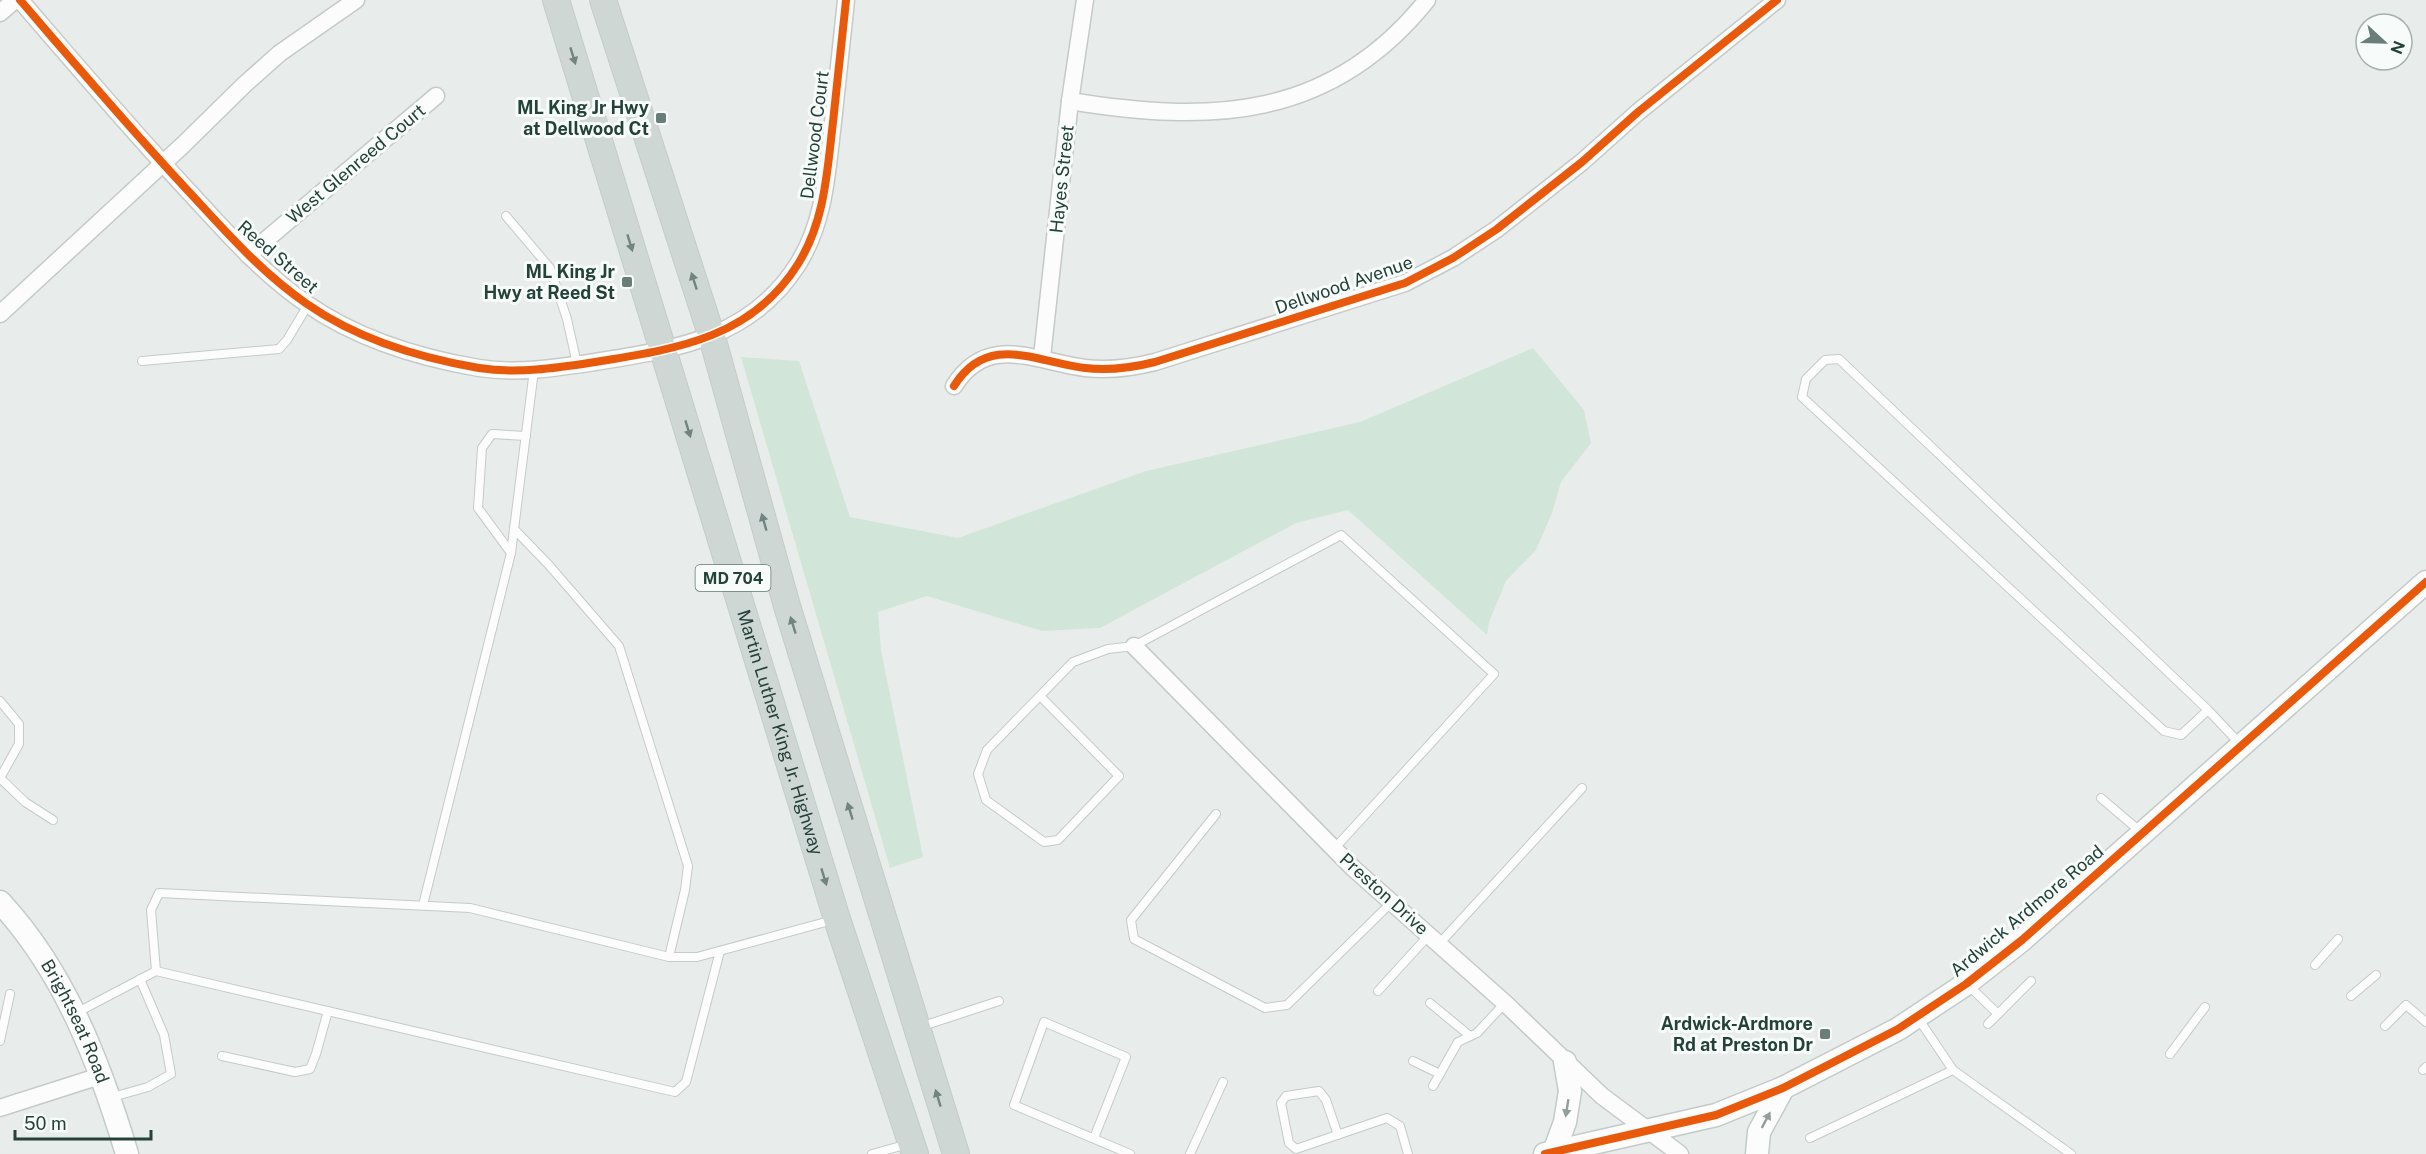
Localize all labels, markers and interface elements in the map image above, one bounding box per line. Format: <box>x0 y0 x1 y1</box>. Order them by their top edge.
north arrow <box>2354 12 2414 72</box>
text: N <box>2386 38 2409 57</box>
one-way arrow <box>569 47 578 65</box>
street label: Dellwood Court <box>796 70 833 200</box>
place label: ML King Jr Hwy at Dellwood Ct <box>517 97 649 139</box>
street label: West Glenreed Court <box>282 99 429 228</box>
marker: ML King Jr Hwy at Dellwood Ct <box>654 111 668 125</box>
street label: Hayes Street <box>1045 124 1078 234</box>
street label: Reed Street <box>234 216 323 297</box>
one-way arrow <box>626 234 635 252</box>
street label: Dellwood Avenue <box>1272 251 1415 318</box>
place label: ML King Jr Hwy at Reed St <box>483 261 616 303</box>
one-way arrow <box>689 272 698 290</box>
marker: ML King Jr Hwy at Reed St <box>620 275 634 289</box>
one-way arrow <box>684 420 693 438</box>
one-way arrow <box>759 512 768 530</box>
road number: MD 704 <box>696 565 771 591</box>
street label: Martin Luther King Jr. Highway <box>733 607 828 858</box>
one-way arrow <box>788 616 797 634</box>
one-way arrow <box>845 802 854 820</box>
street label: Ardwick Ardmore Road <box>1946 840 2107 981</box>
street label: Preston Drive <box>1336 848 1433 939</box>
one-way arrow <box>820 868 829 886</box>
street label: Brightseat Road <box>37 955 114 1086</box>
place label: Ardwick-Ardmore Rd at Preston Dr <box>1661 1013 1814 1055</box>
marker: Ardwick-Ardmore Rd at Preston Dr <box>1818 1027 1832 1041</box>
one-way arrow <box>933 1089 942 1107</box>
one-way arrow <box>1563 1098 1572 1117</box>
scale bar <box>15 1103 152 1141</box>
one-way arrow <box>1761 1111 1771 1128</box>
text: 50 m <box>24 1113 67 1134</box>

